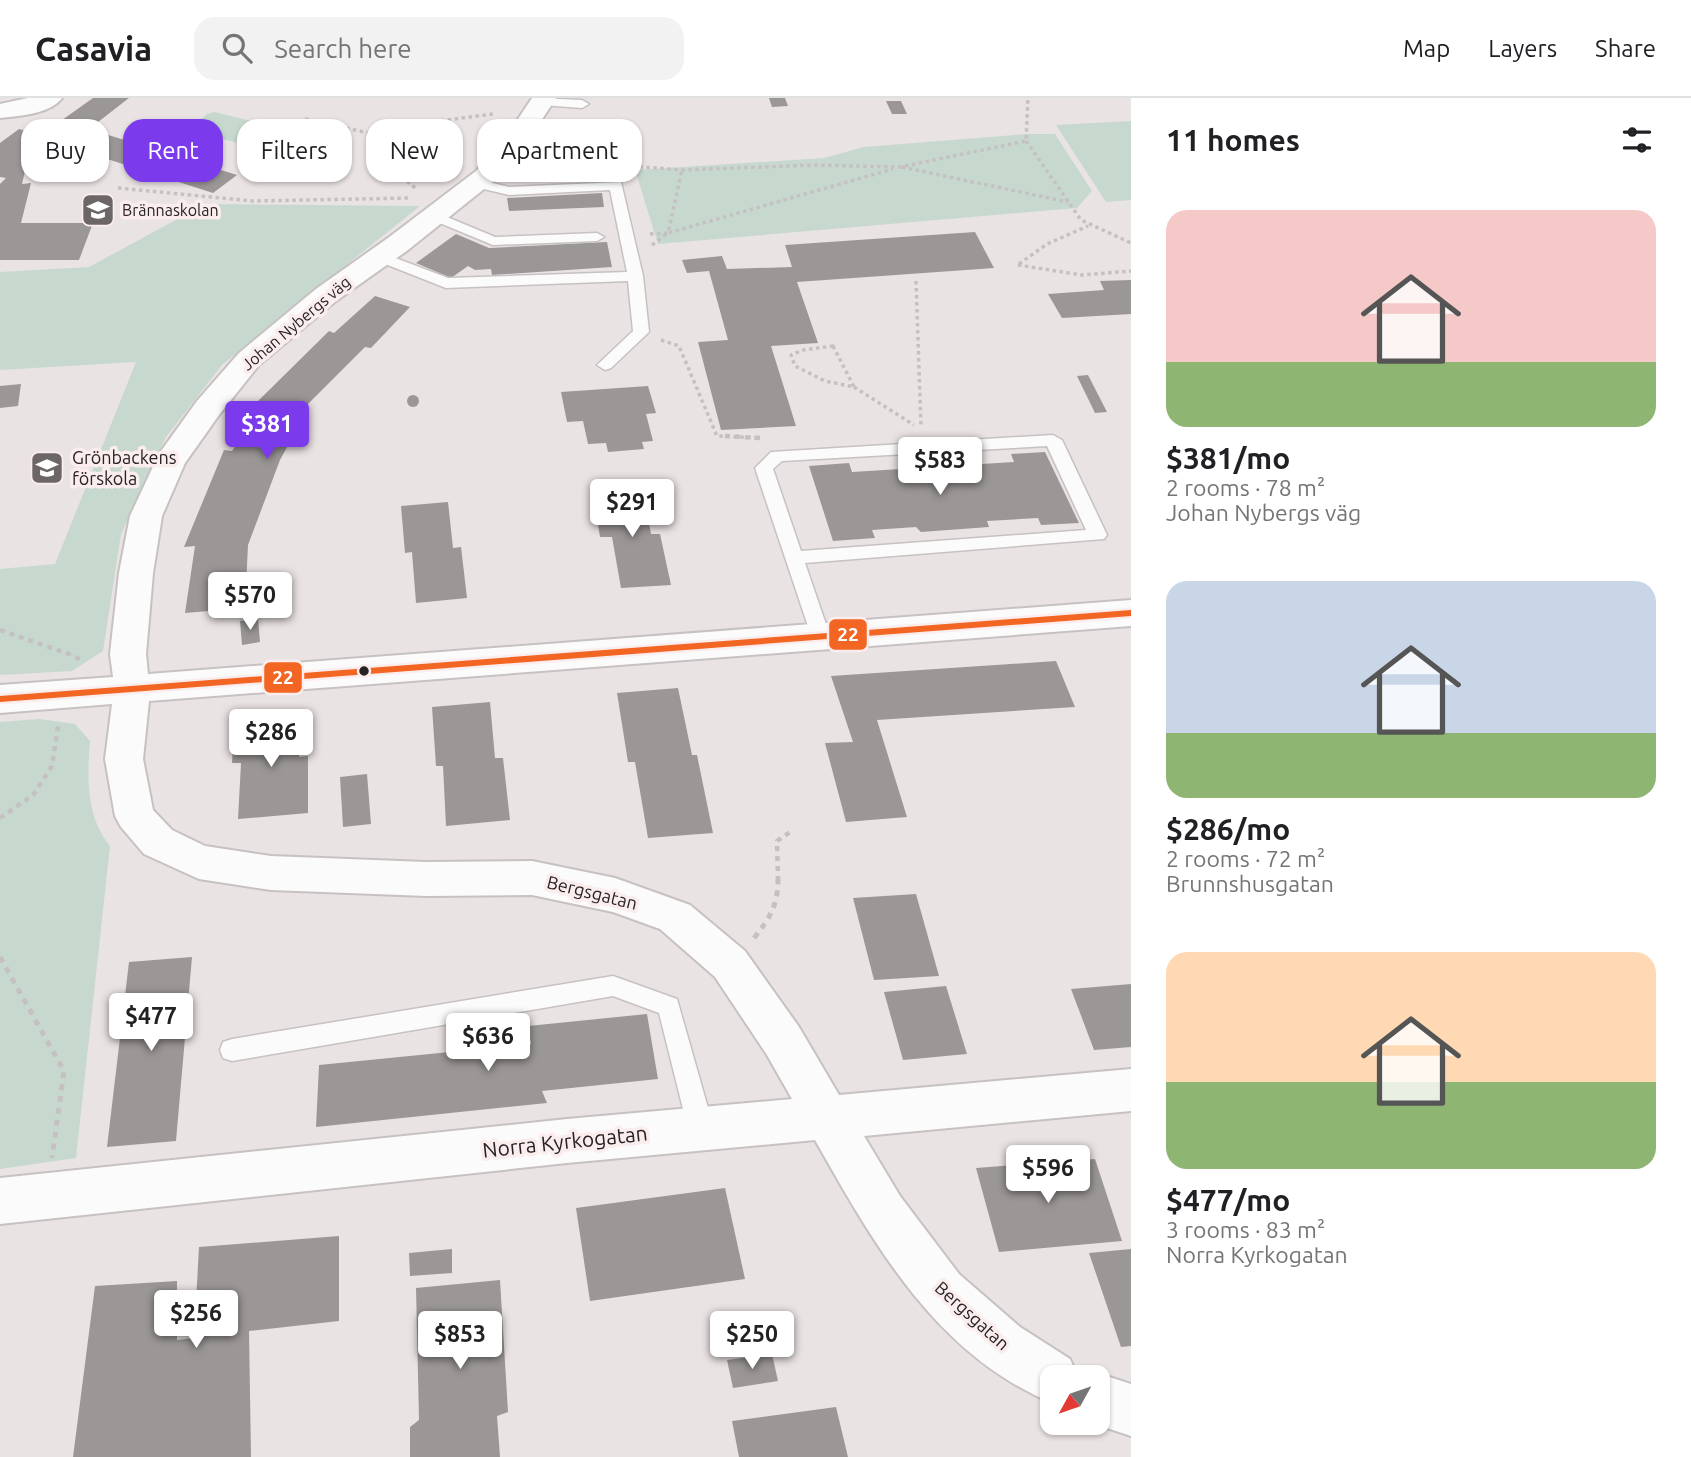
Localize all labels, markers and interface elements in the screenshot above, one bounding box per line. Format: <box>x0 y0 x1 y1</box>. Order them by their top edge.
search box <box>194 17 684 80</box>
icon: search <box>218 29 256 67</box>
text: Casavia <box>35 30 152 67</box>
text: Search here <box>274 34 412 63</box>
text: Map <box>1403 35 1450 62</box>
text: Layers <box>1488 35 1557 62</box>
text: Share <box>1595 35 1656 62</box>
chip: Buy <box>21 119 109 182</box>
chip: Rent <box>123 119 223 182</box>
chip: Filters <box>237 119 352 182</box>
chip: New <box>366 119 463 182</box>
chip: Apartment <box>477 119 642 182</box>
icon: filters <box>1618 121 1656 159</box>
text: 11 homes <box>1166 123 1300 157</box>
school or university icon: Brännaskolan <box>79 191 117 229</box>
place label: Brännaskolan <box>122 201 219 219</box>
icon: home <box>1348 256 1474 382</box>
street label: Johan Nybergs väg <box>238 272 354 374</box>
pin: $381 <box>226 402 308 461</box>
text: $381 <box>241 411 293 436</box>
pin: $583 <box>899 438 981 497</box>
text: $381/mo <box>1166 441 1290 475</box>
place label: Grönbackens förskola <box>72 447 177 488</box>
text: $583 <box>914 447 966 472</box>
school or university icon: Grönbackens förskola <box>28 449 66 487</box>
text: 2 rooms · 78 m² <box>1166 475 1325 500</box>
pin: $291 <box>591 480 673 539</box>
text: $291 <box>606 489 658 514</box>
text: Johan Nybergs väg <box>1166 500 1361 525</box>
pin: $570 <box>209 573 291 632</box>
text: $570 <box>224 582 276 607</box>
line badge: 22 <box>828 618 868 651</box>
text: 22 <box>837 623 859 645</box>
icon: home <box>1348 627 1474 753</box>
line badge: 22 <box>263 661 303 694</box>
unlabelled marker <box>357 664 371 678</box>
text: 22 <box>272 666 294 688</box>
pin: $286 <box>230 710 312 769</box>
text: $286 <box>245 719 297 744</box>
text: $286/mo <box>1166 812 1290 846</box>
text: 2 rooms · 72 m² <box>1166 846 1325 871</box>
street label: Bergsgatan <box>545 871 640 913</box>
text: Brunnshusgatan <box>1166 871 1334 896</box>
pin: $477 <box>110 993 192 1053</box>
icon: home <box>1348 998 1474 1124</box>
text: $477 <box>125 1003 177 1028</box>
pin: $636 <box>447 1014 529 1073</box>
text: $636 <box>462 1023 514 1048</box>
street label: Norra Kyrkogatan <box>481 1120 649 1162</box>
pin: $596 <box>1007 1146 1089 1205</box>
text: $596 <box>1022 1155 1074 1180</box>
text: $477/mo <box>1166 1183 1290 1217</box>
text: 3 rooms · 83 m² <box>1166 1217 1325 1242</box>
text: Norra Kyrkogatan <box>1166 1242 1348 1267</box>
street label: Bergsgatan <box>932 1277 1014 1354</box>
pin: $256 <box>155 1290 237 1350</box>
text: $256 <box>170 1300 222 1325</box>
pin: $853 <box>419 1312 501 1371</box>
pin: $250 <box>711 1312 793 1371</box>
text: $853 <box>434 1321 486 1346</box>
text: $250 <box>726 1321 778 1346</box>
north arrow <box>1040 1365 1110 1435</box>
map controls <box>1040 1365 1110 1435</box>

